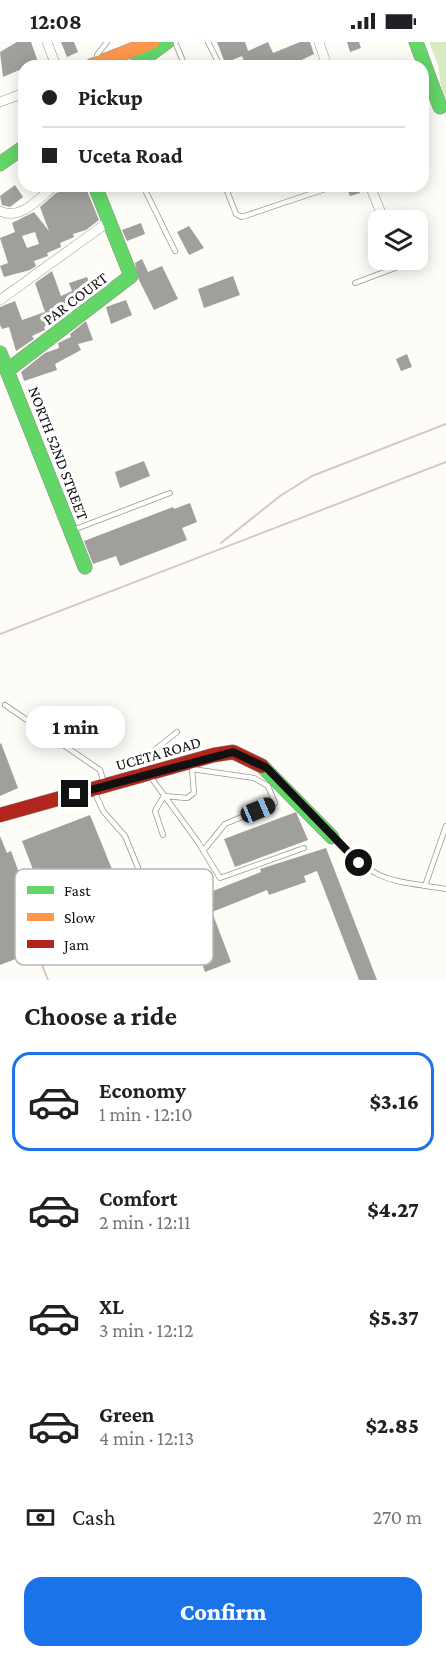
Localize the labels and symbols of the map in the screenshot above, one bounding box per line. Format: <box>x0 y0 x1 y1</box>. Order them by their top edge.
street label: PAR COURT <box>40 269 111 328</box>
street label: NORTH 52ND STREET <box>25 384 92 523</box>
callout: 1 min <box>26 707 124 749</box>
street label: UCETA ROAD <box>114 733 203 774</box>
route end <box>61 780 88 807</box>
car <box>238 795 278 825</box>
route start <box>345 849 372 876</box>
legend <box>15 869 213 965</box>
text: Fast <box>64 882 91 899</box>
text: Slow <box>64 909 96 926</box>
text: Jam <box>62 936 89 954</box>

